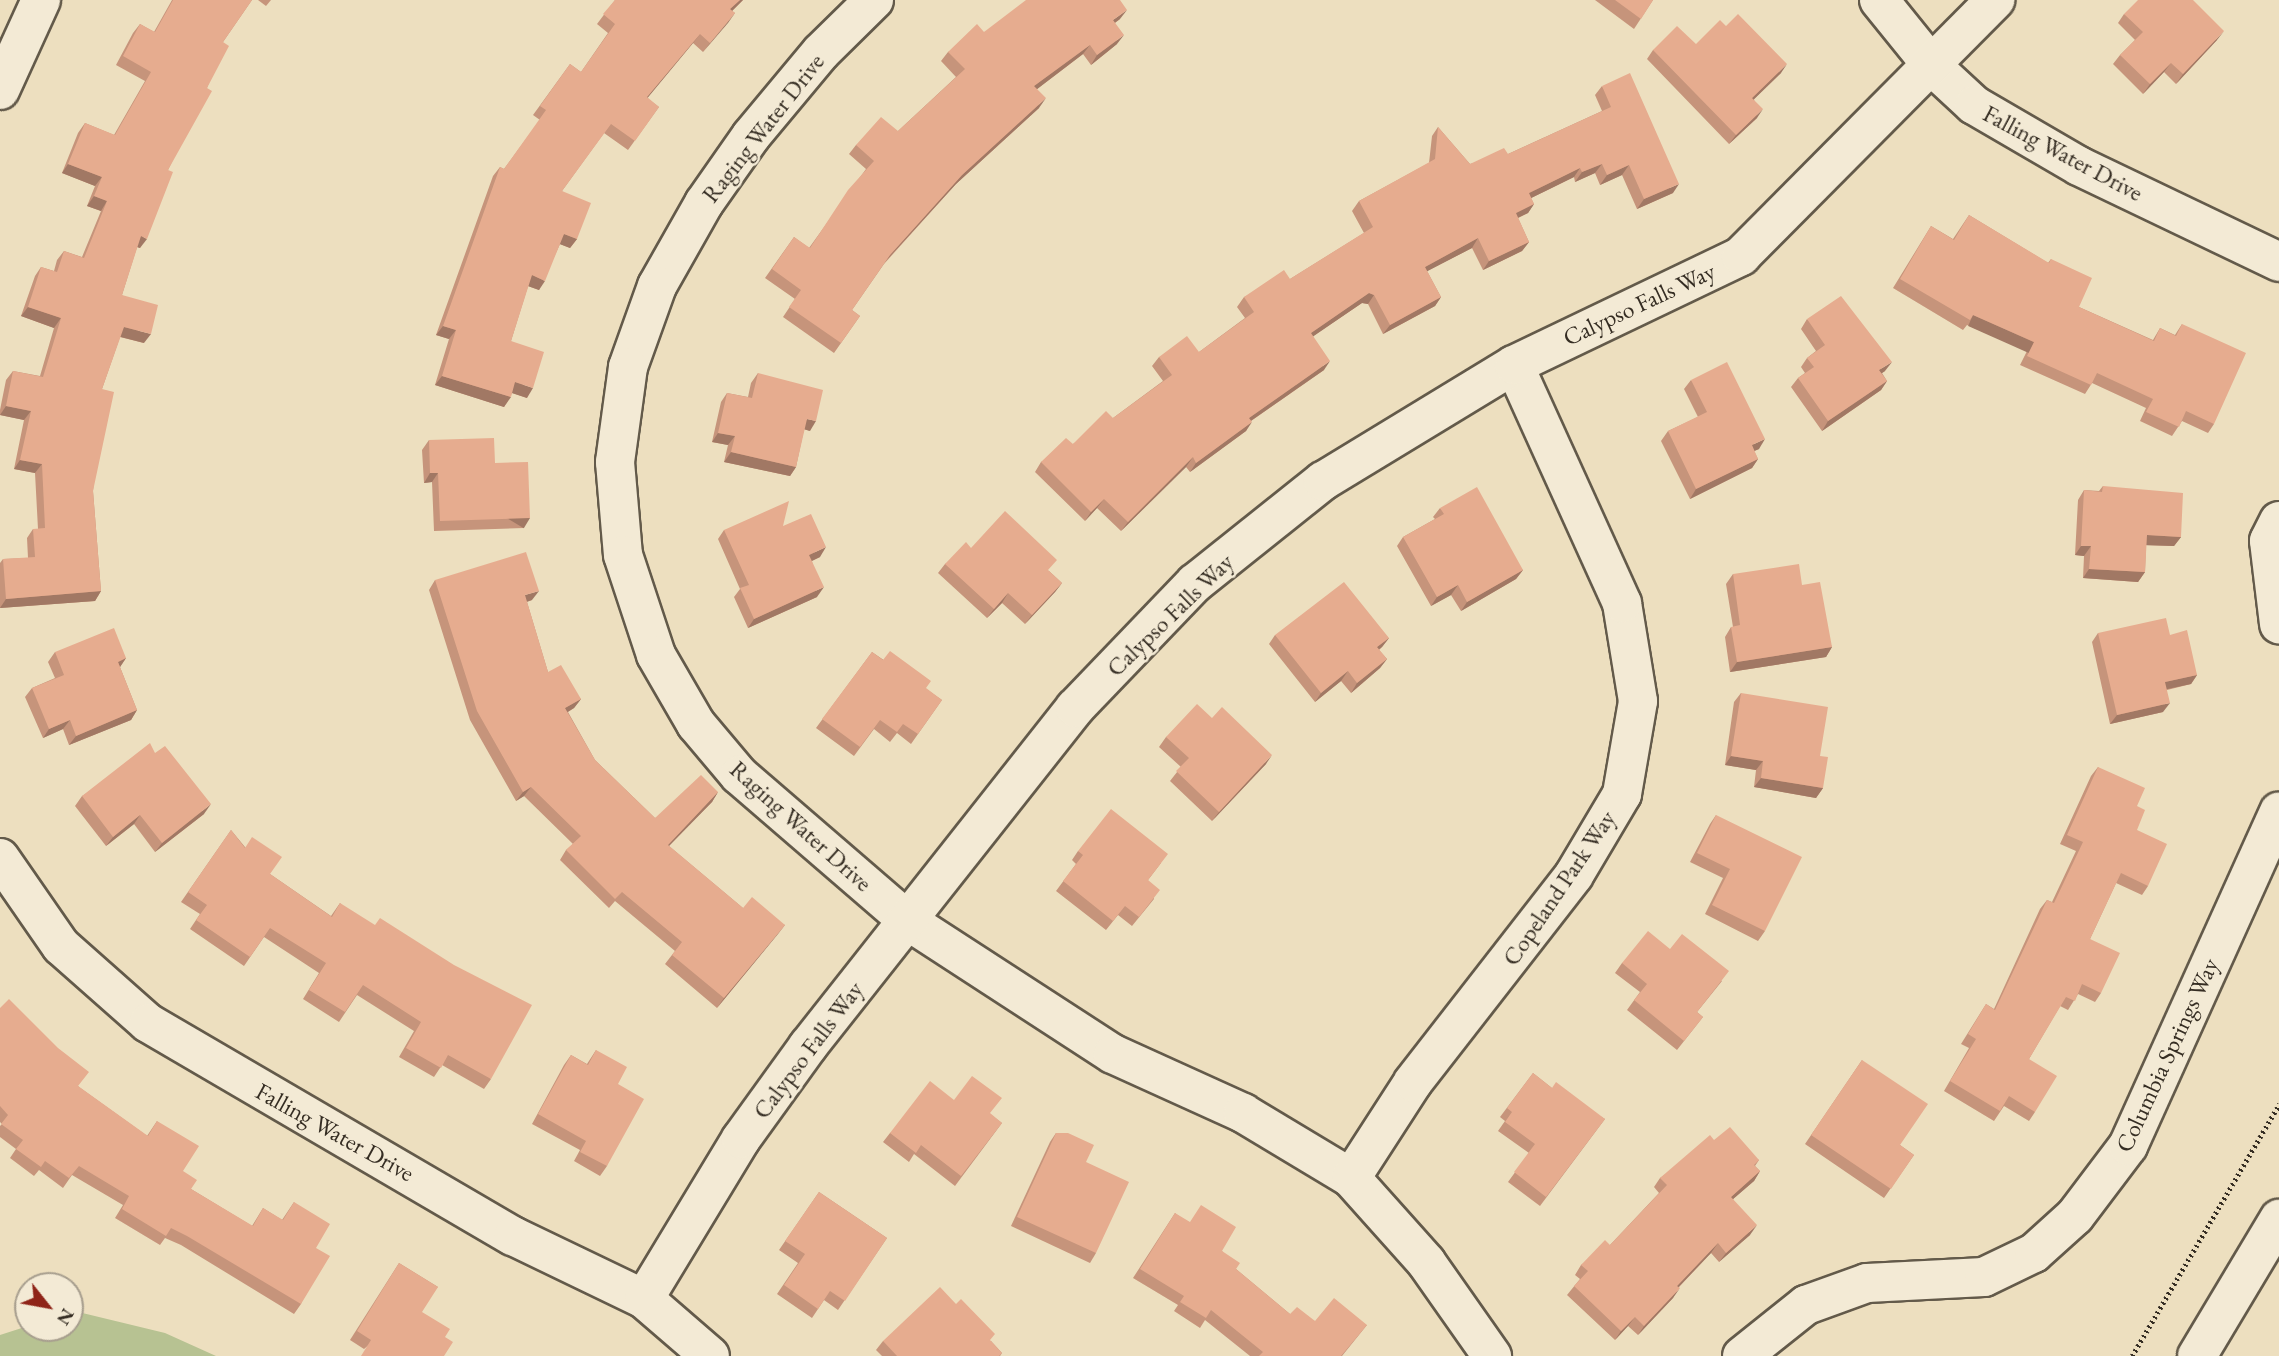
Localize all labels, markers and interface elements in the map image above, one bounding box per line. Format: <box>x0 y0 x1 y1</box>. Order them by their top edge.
street label: Raging Water Drive <box>696 48 830 208</box>
street label: Falling Water Drive <box>1978 99 2148 207</box>
street label: Calypso Falls Way <box>1558 256 1720 352</box>
street label: Calypso Falls Way <box>1101 548 1239 682</box>
street label: Raging Water Drive <box>724 755 878 897</box>
street label: Copeland Park Way <box>1497 805 1621 971</box>
street label: Columbia Springs Way <box>2109 953 2225 1157</box>
street label: Calypso Falls Way <box>747 976 869 1124</box>
street label: Falling Water Drive <box>251 1077 419 1187</box>
north arrow <box>14 1272 84 1342</box>
text: N <box>51 1304 80 1330</box>

